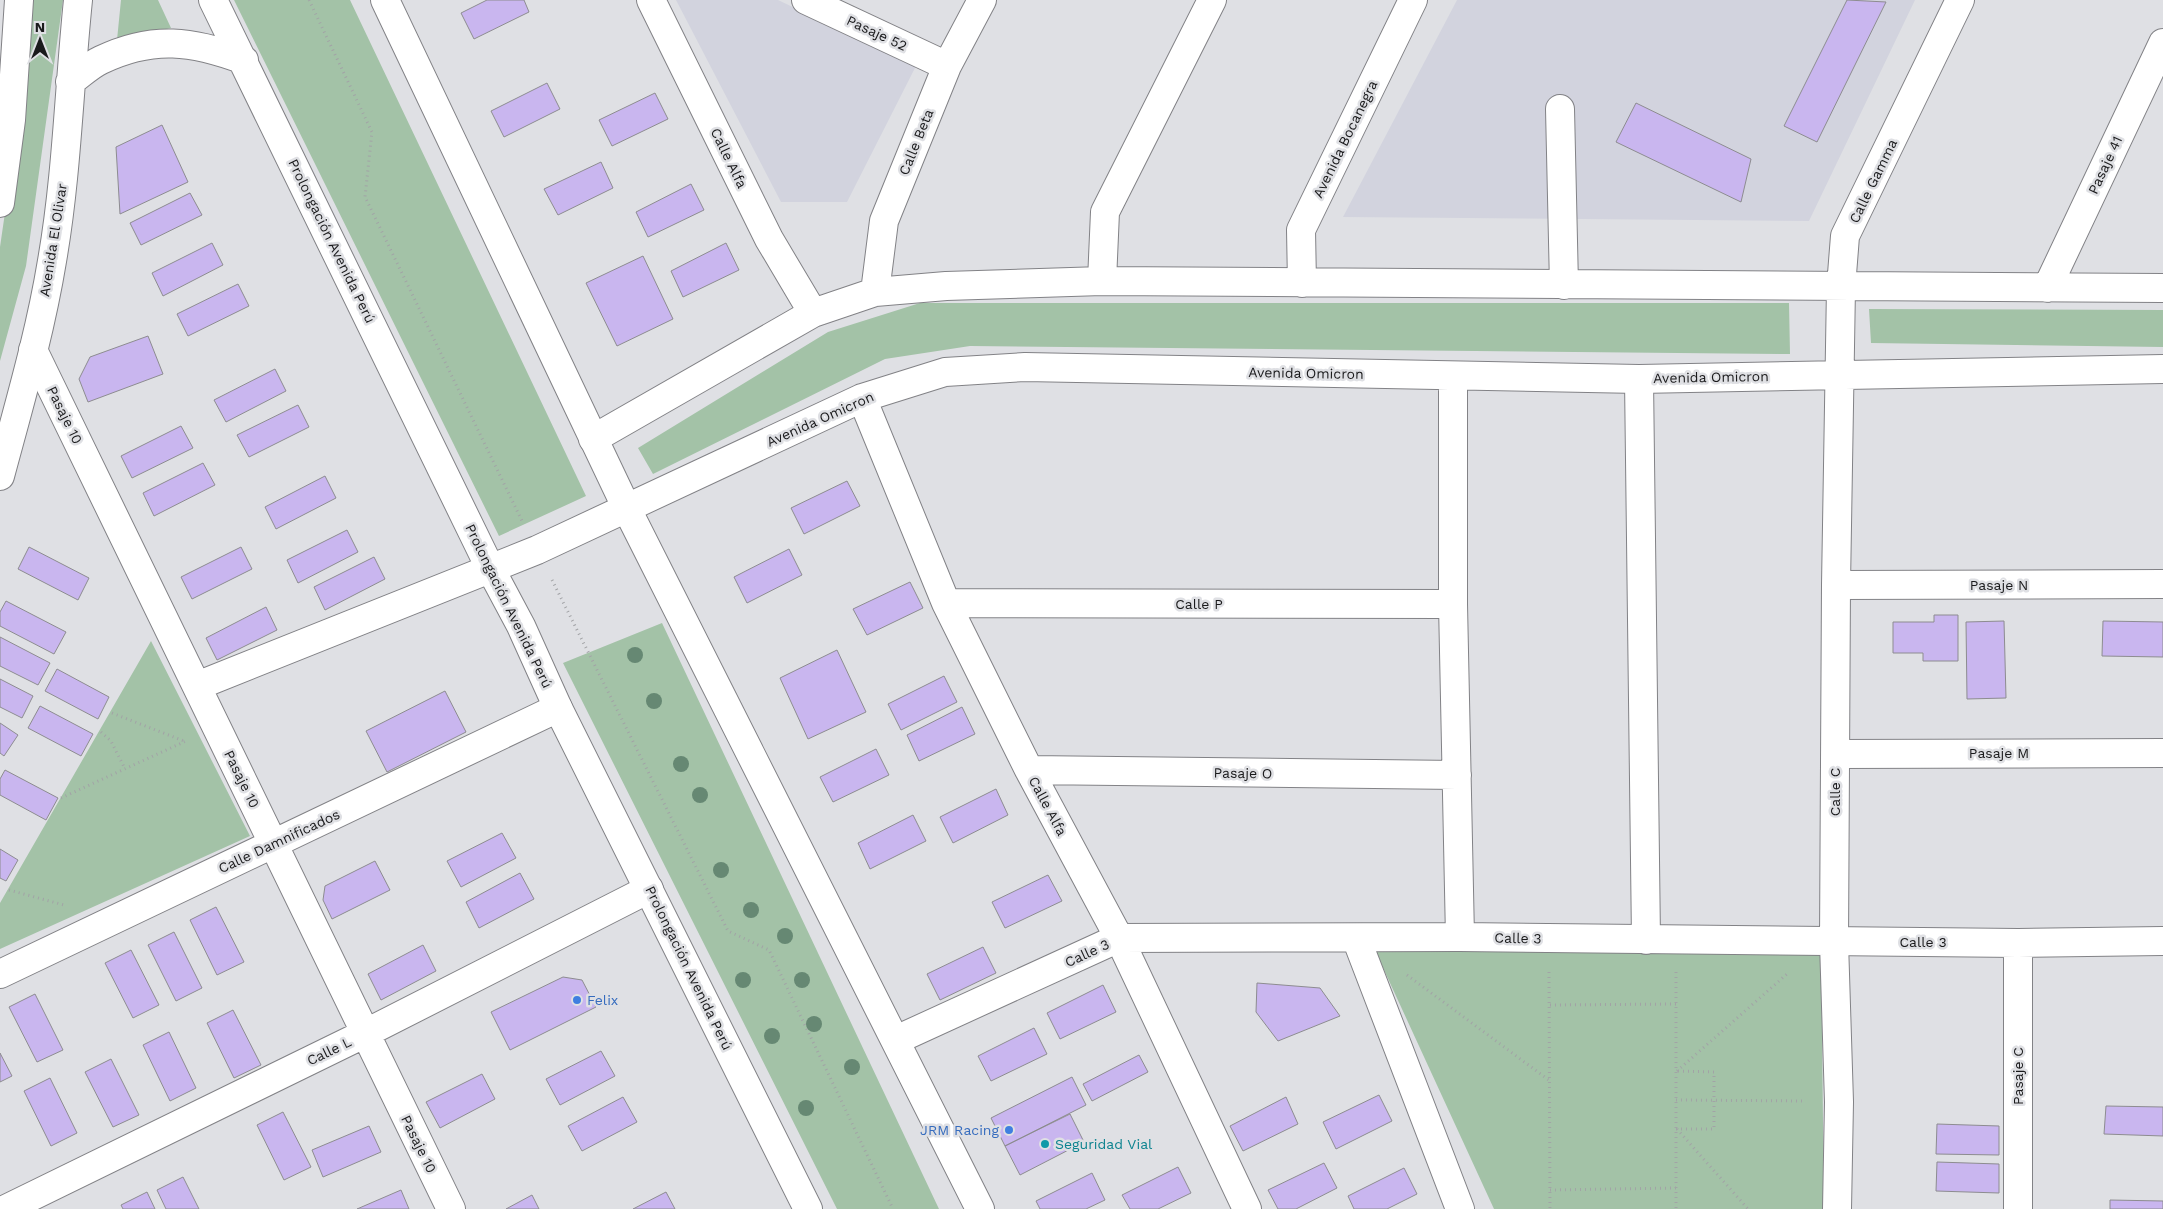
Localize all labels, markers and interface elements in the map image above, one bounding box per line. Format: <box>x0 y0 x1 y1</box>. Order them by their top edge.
street label: Pasaje 52 <box>844 12 910 54</box>
north arrow <box>15 15 65 65</box>
text: N <box>35 19 45 35</box>
street label: Avenida Bocanegra <box>1310 78 1380 200</box>
street label: Calle Beta <box>896 107 937 177</box>
street label: Calle Alfa <box>708 125 750 191</box>
street label: Pasaje 41 <box>2085 133 2125 197</box>
street label: Calle Gamma <box>1846 136 1900 226</box>
street label: Prolongación Avenida Perú <box>285 156 379 326</box>
street label: Avenida El Olivar <box>36 182 70 298</box>
street label: Avenida Omicron <box>1248 364 1364 382</box>
street label: Avenida Omicron <box>1653 368 1769 386</box>
street label: Pasaje 10 <box>44 384 86 446</box>
street label: Avenida Omicron <box>764 388 876 450</box>
street label: Prolongación Avenida Perú <box>462 521 556 691</box>
street label: Pasaje N <box>1970 577 2028 593</box>
street label: Calle P <box>1175 596 1223 612</box>
street label: Pasaje M <box>1969 745 2029 761</box>
street label: Pasaje 10 <box>221 748 263 810</box>
street label: Pasaje O <box>1213 764 1273 782</box>
street label: Calle C <box>1827 768 1843 816</box>
street label: Calle Alfa <box>1026 774 1070 838</box>
street label: Calle Damnificados <box>216 806 342 876</box>
street label: Prolongación Avenida Perú <box>642 883 736 1053</box>
street label: Calle 3 <box>1494 930 1542 946</box>
street label: Calle 3 <box>1899 934 1947 950</box>
street label: Calle 3 <box>1062 936 1112 970</box>
place label: Felix <box>587 992 618 1008</box>
marker: Felix <box>571 994 583 1006</box>
street label: Calle L <box>304 1033 354 1069</box>
street label: Pasaje C <box>2010 1047 2026 1105</box>
street label: Pasaje 10 <box>398 1113 440 1175</box>
place label: JRM Racing <box>920 1122 1000 1138</box>
marker: JRM Racing <box>1003 1124 1015 1136</box>
place label: Seguridad Vial <box>1055 1136 1153 1152</box>
marker: Seguridad Vial <box>1039 1138 1051 1150</box>

